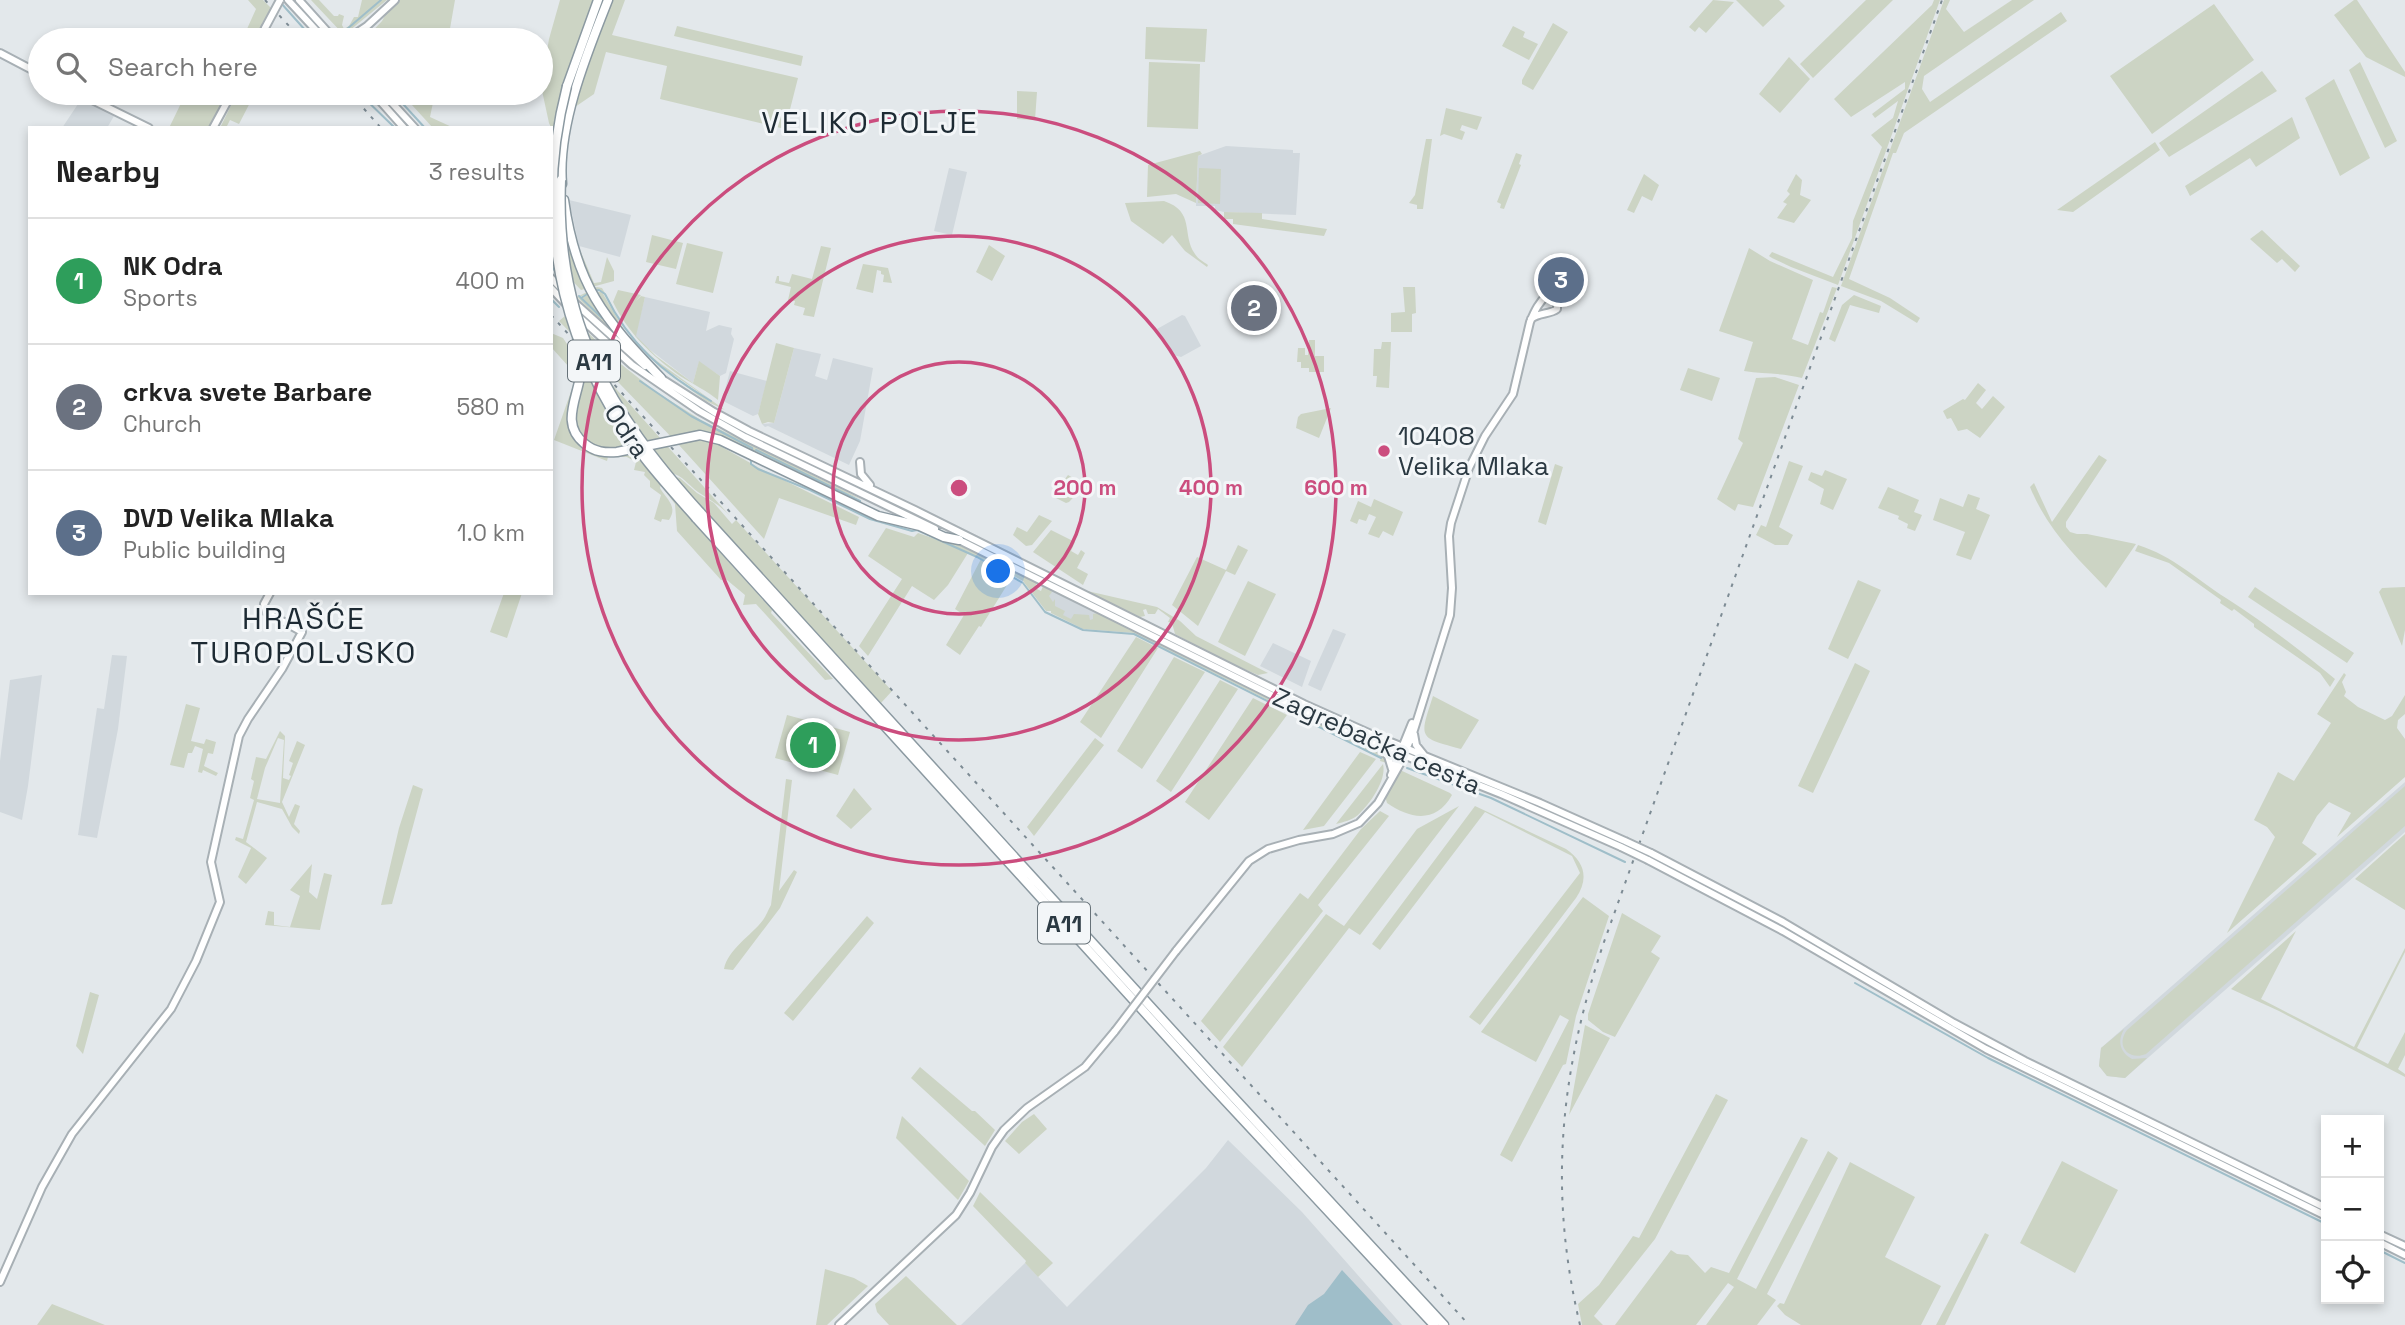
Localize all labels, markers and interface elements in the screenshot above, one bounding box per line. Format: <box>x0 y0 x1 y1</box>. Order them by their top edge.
search box <box>28 28 553 105</box>
icon: search <box>52 48 90 86</box>
text: Search here <box>108 50 258 84</box>
district label: VELIKO POLJE <box>761 103 979 142</box>
text: Nearby <box>56 152 160 191</box>
text: 3 results <box>429 157 525 187</box>
text: NK Odra <box>123 249 222 283</box>
pin: 3 <box>1538 254 1584 306</box>
text: 1 <box>74 266 84 296</box>
text: 400 m <box>455 266 525 296</box>
pin: 2 <box>1231 282 1277 334</box>
text: Sports <box>123 283 198 313</box>
road number: A11 <box>568 340 620 382</box>
text: crkva svete Barbare <box>123 375 372 409</box>
text: 2 <box>72 392 86 422</box>
text: 580 m <box>456 392 525 422</box>
street label: Odra <box>597 397 657 465</box>
text: Church <box>123 409 202 439</box>
place label: 10408 Velika Mlaka <box>1398 419 1549 483</box>
marker: 10408 Velika Mlaka <box>1376 443 1392 459</box>
text: 200 m <box>1054 474 1116 501</box>
text: 400 m <box>1179 474 1243 501</box>
text: 600 m <box>1304 474 1368 501</box>
centre of rings <box>947 476 971 500</box>
text: DVD Velika Mlaka <box>123 501 334 535</box>
text: 3 <box>72 518 86 548</box>
text: 1.0 km <box>457 518 525 548</box>
text: Public building <box>123 535 286 565</box>
your location <box>981 554 1015 588</box>
district label: HRAŠĆE TUROPOLJSKO <box>191 599 417 672</box>
street label: Zagrebačka cesta <box>1268 680 1486 802</box>
pin: 1 <box>790 719 836 771</box>
road number: A11 <box>1038 903 1090 944</box>
map controls <box>2321 1115 2384 1304</box>
button: + <box>2321 1115 2384 1178</box>
button: − <box>2321 1178 2384 1241</box>
button: locate <box>2321 1241 2384 1304</box>

